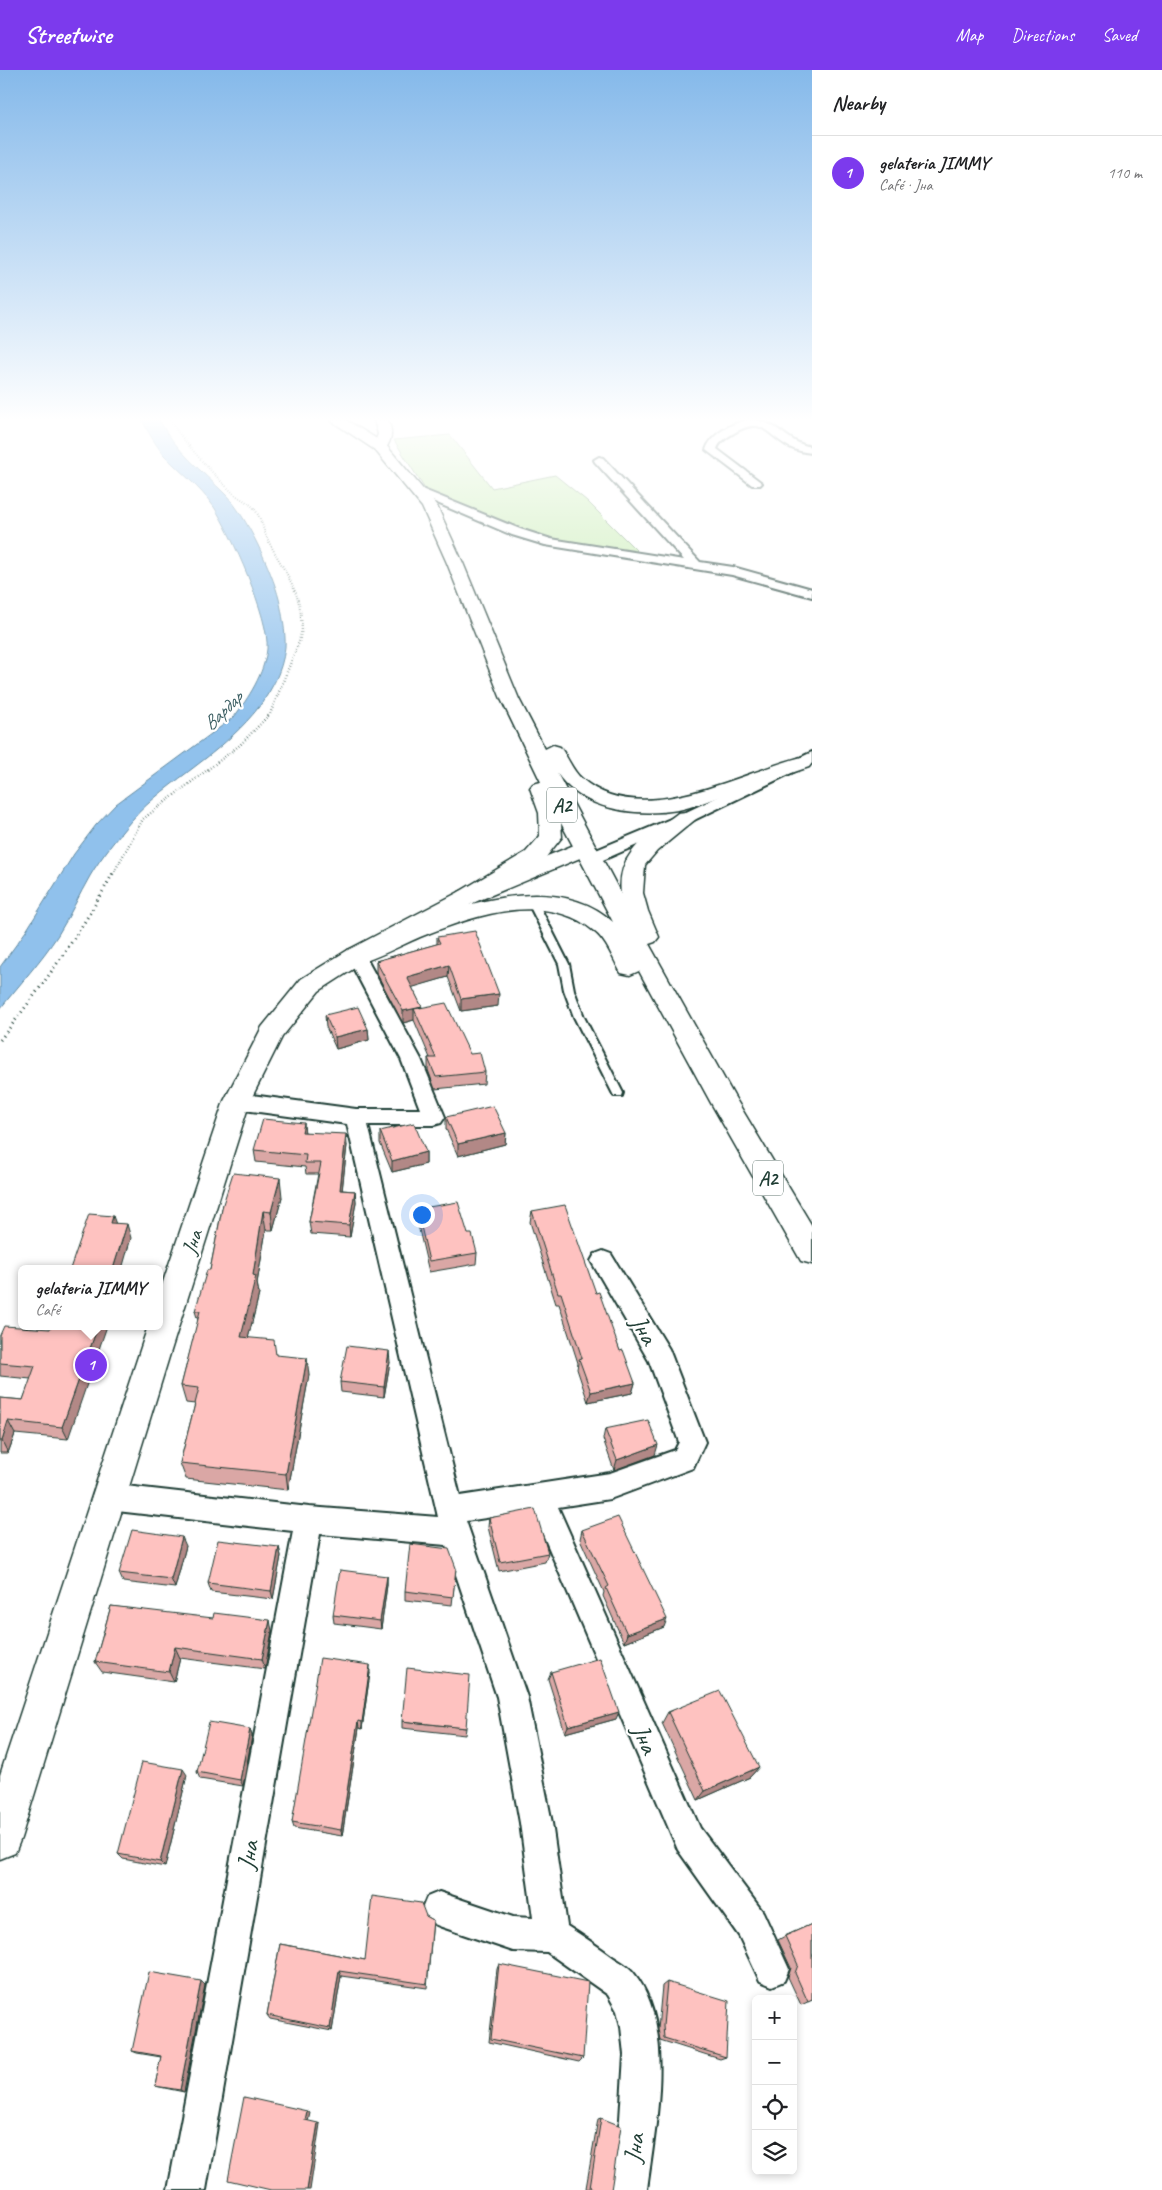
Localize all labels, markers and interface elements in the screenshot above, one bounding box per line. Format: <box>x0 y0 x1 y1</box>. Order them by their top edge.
text: Streetwise <box>25 20 111 50</box>
text: Map <box>956 24 983 46</box>
text: Directions <box>1011 24 1074 46</box>
text: Saved <box>1102 24 1137 46</box>
text: Nearby <box>832 90 885 116</box>
text: gelateria JIMMY <box>879 151 989 175</box>
text: 1 <box>844 163 852 183</box>
text: 110 m <box>1108 163 1142 183</box>
text: Café · Јна <box>879 175 933 195</box>
water label: Вардар <box>198 684 250 736</box>
road number: A2 <box>547 788 577 822</box>
road number: A2 <box>753 1160 783 1196</box>
your location <box>409 1202 435 1228</box>
street label: Јна <box>175 1225 209 1259</box>
popup <box>18 1265 163 1330</box>
text: gelateria JIMMY <box>35 1276 146 1300</box>
text: Café <box>35 1300 60 1320</box>
street label: Јна <box>622 1309 666 1352</box>
pin: 1 <box>75 1346 107 1384</box>
street label: Јна <box>624 1718 666 1761</box>
street label: Јна <box>230 1836 267 1873</box>
map controls <box>752 1995 797 2175</box>
button: + <box>752 1995 797 2040</box>
button: − <box>752 2040 797 2085</box>
button: locate <box>752 2085 797 2130</box>
street label: Јна <box>616 2129 652 2166</box>
button: layers <box>752 2130 797 2175</box>

